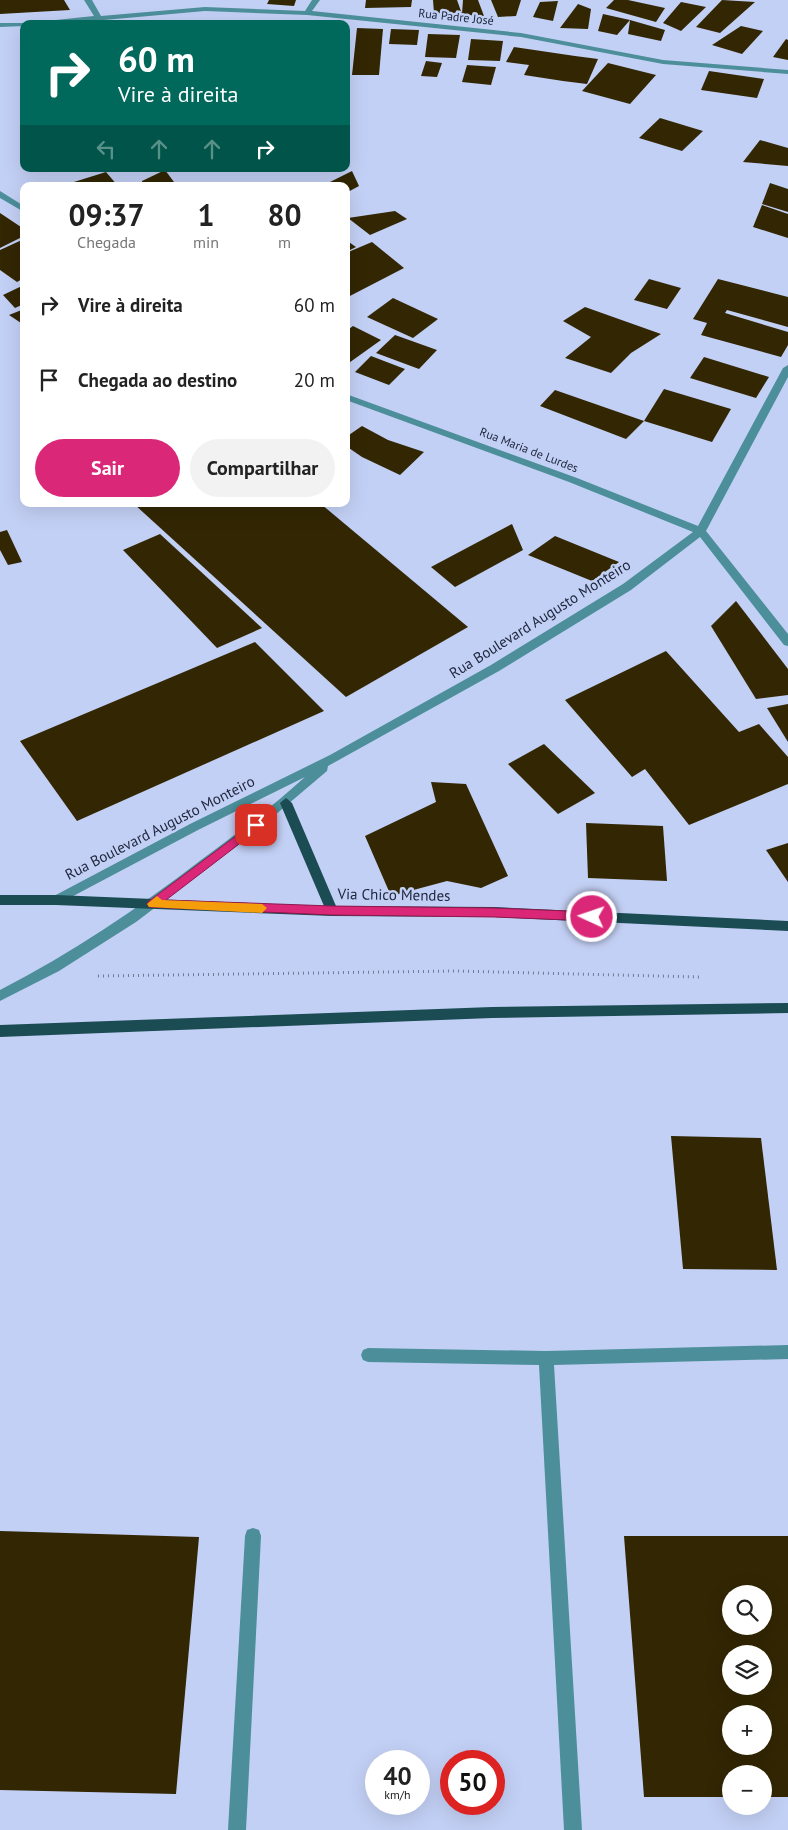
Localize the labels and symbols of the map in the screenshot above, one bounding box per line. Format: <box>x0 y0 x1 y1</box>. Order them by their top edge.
street label: Rua Padre José <box>418 5 495 28</box>
street label: Rua Maria de Lurdes <box>478 424 581 475</box>
street label: Rua Boulevard Augusto Monteiro <box>446 555 634 682</box>
street label: Rua Boulevard Augusto Monteiro <box>62 771 258 884</box>
pin <box>235 804 277 846</box>
street label: Via Chico Mendes <box>336 884 451 905</box>
position arrow <box>565 890 617 942</box>
speed limit sign: 50 <box>440 1750 505 1815</box>

